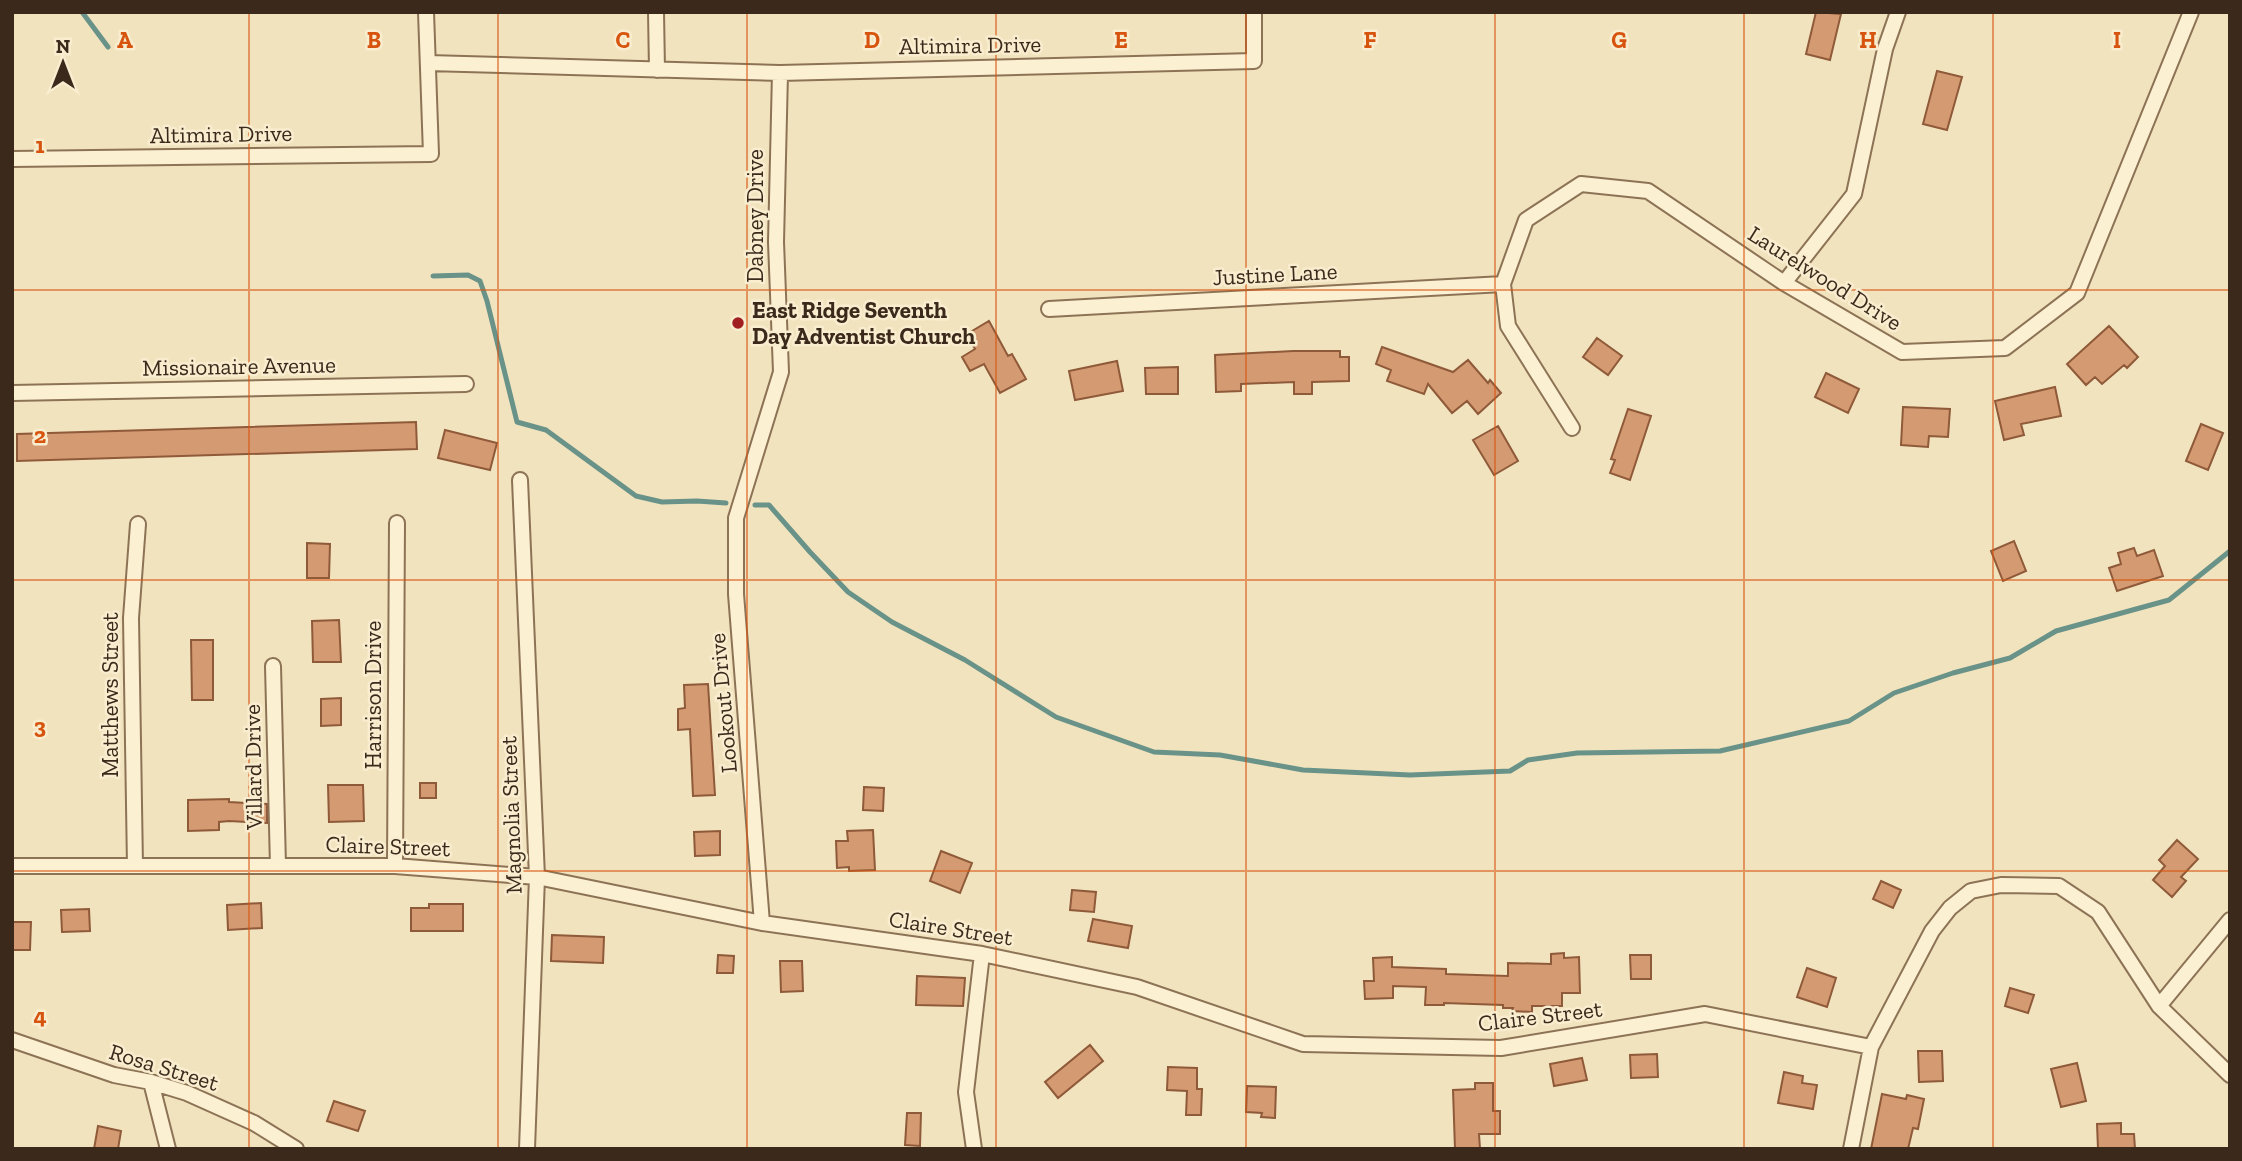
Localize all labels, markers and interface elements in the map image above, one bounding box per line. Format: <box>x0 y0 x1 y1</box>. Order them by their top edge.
text: A <box>117 26 133 54</box>
text: B <box>367 26 381 54</box>
text: C <box>616 26 630 54</box>
text: D <box>864 26 880 54</box>
text: E <box>1114 26 1128 54</box>
text: F <box>1363 26 1377 54</box>
text: G <box>1611 26 1627 54</box>
text: H <box>1859 26 1877 54</box>
text: I <box>2113 26 2121 54</box>
north arrow <box>28 28 98 98</box>
street label: Altimira Drive <box>899 30 1041 60</box>
text: N <box>56 35 70 58</box>
street label: Altimira Drive <box>150 119 292 149</box>
text: 1 <box>35 131 45 159</box>
street label: Dabney Drive <box>741 149 769 283</box>
street label: Laurelwood Drive <box>1743 220 1907 336</box>
street label: Justine Lane <box>1212 257 1338 291</box>
place label: East Ridge Seventh Day Adventist Church <box>752 296 976 350</box>
marker: East Ridge Seventh Day Adventist Church <box>730 315 746 331</box>
street label: Missionaire Avenue <box>142 350 336 382</box>
text: 2 <box>34 421 46 449</box>
street label: Matthews Street <box>96 612 124 777</box>
street label: Harrison Drive <box>359 621 387 769</box>
street label: Lookout Drive <box>703 632 743 774</box>
street label: Villard Drive <box>238 704 268 831</box>
text: 3 <box>34 712 46 740</box>
street label: Magnolia Street <box>494 735 528 895</box>
street label: Claire Street <box>325 830 451 862</box>
street label: Claire Street <box>887 904 1015 952</box>
street label: Claire Street <box>1476 994 1604 1038</box>
text: 4 <box>33 1002 47 1030</box>
street label: Rosa Street <box>106 1037 222 1097</box>

